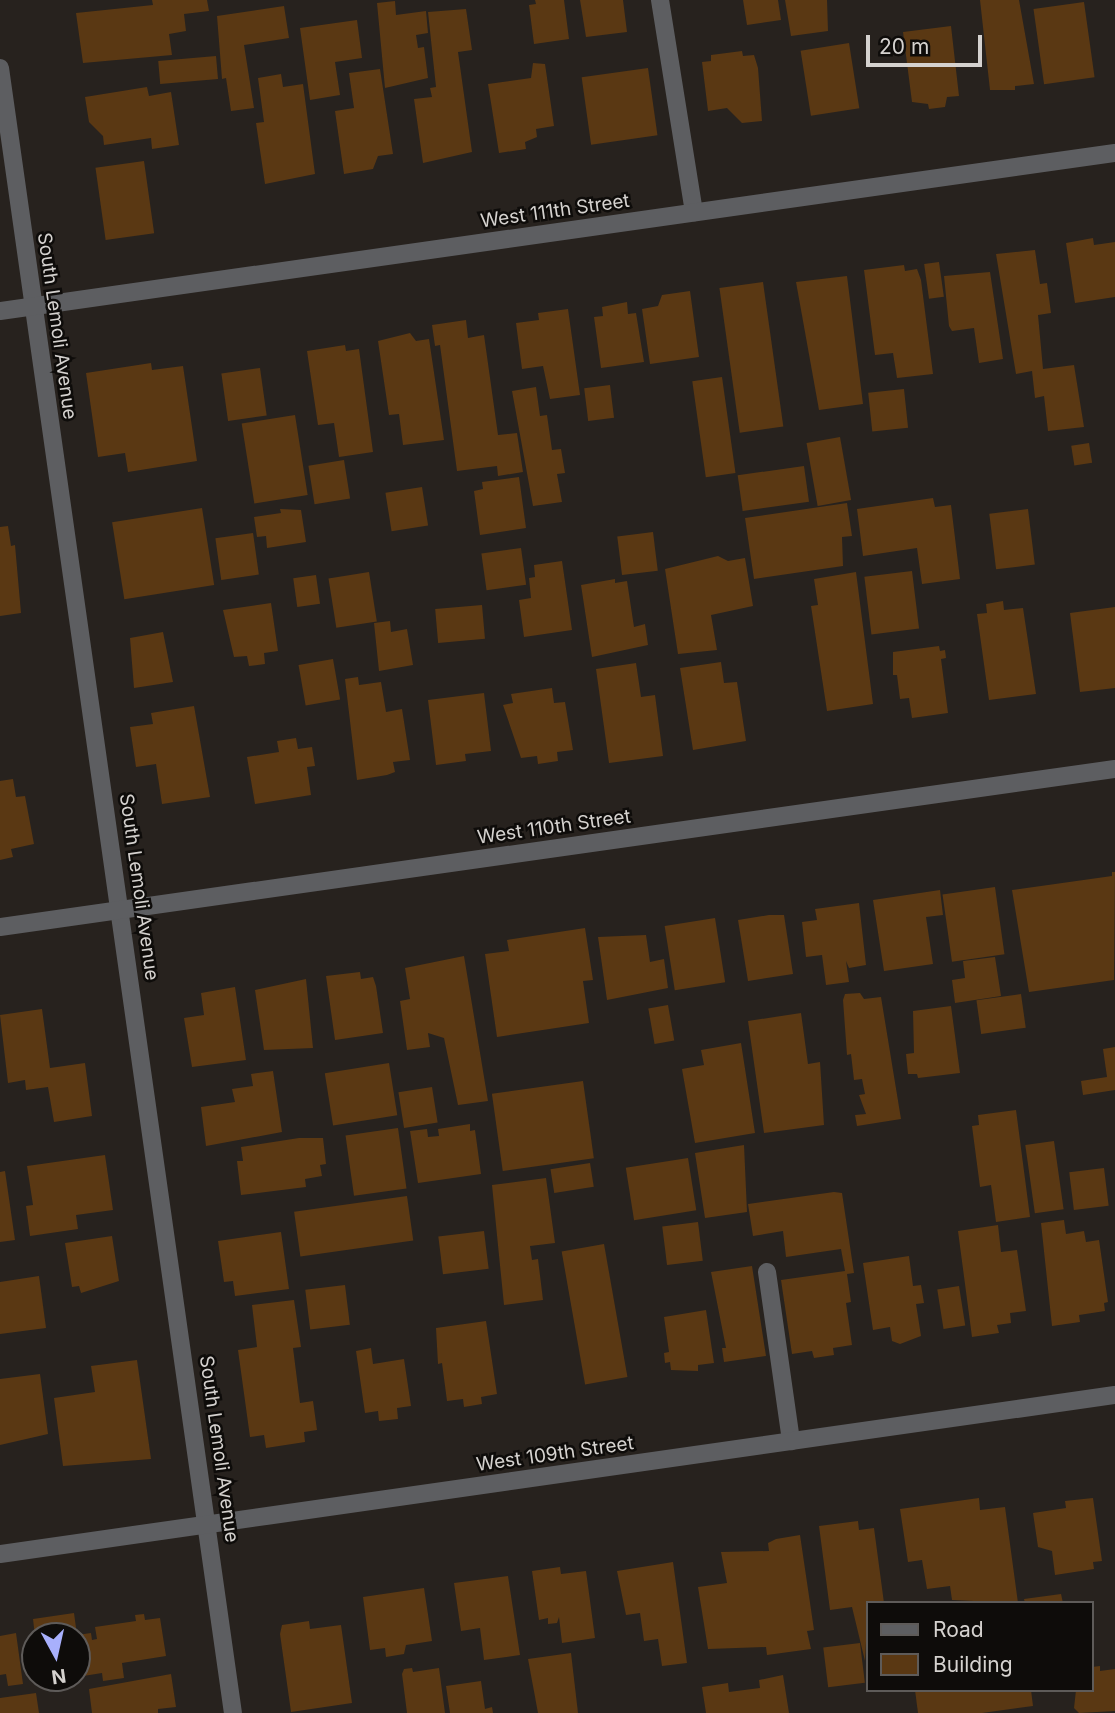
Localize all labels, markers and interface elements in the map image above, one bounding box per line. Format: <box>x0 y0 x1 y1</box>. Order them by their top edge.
scale bar <box>870 21 986 65</box>
text: 20 m <box>879 34 929 59</box>
street label: West 111th Street <box>479 189 631 233</box>
street label: South Lemoli Avenue <box>33 231 81 421</box>
street label: South Lemoli Avenue <box>115 792 163 982</box>
street label: West 110th Street <box>476 805 632 849</box>
street label: South Lemoli Avenue <box>195 1354 243 1544</box>
street label: West 109th Street <box>475 1432 635 1476</box>
legend <box>866 1601 1094 1692</box>
text: Road <box>933 1617 984 1642</box>
north arrow <box>21 1622 91 1692</box>
text: Building <box>933 1652 1013 1677</box>
text: N <box>50 1664 67 1689</box>

